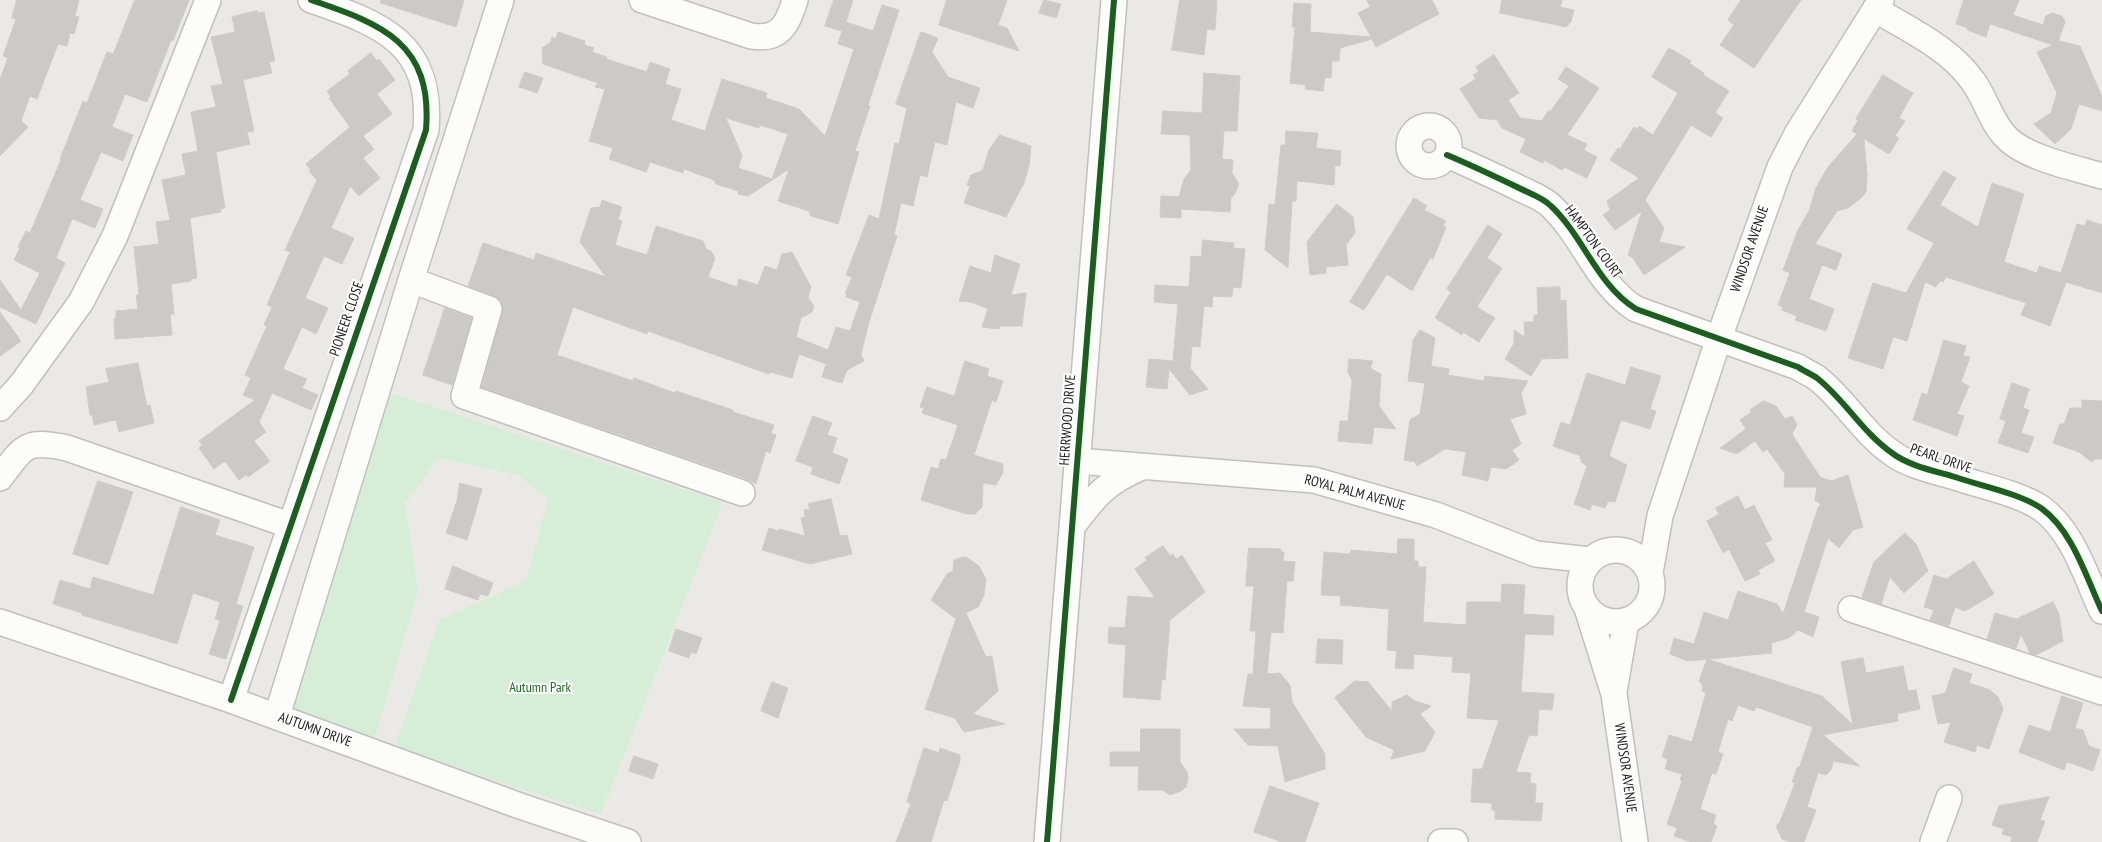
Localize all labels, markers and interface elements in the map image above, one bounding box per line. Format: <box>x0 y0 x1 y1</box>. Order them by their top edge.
street label: HAMPTON COURT <box>1561 202 1625 282</box>
street label: WINDSOR AVENUE <box>1727 204 1773 294</box>
street label: PIONEER CLOSE <box>326 280 368 358</box>
street label: HERRWOOD DRIVE <box>1056 374 1080 466</box>
street label: PEARL DRIVE <box>1908 441 1974 477</box>
street label: ROYAL PALM AVENUE <box>1303 471 1407 515</box>
park label: Autumn Park <box>509 680 571 696</box>
street label: AUTUMN DRIVE <box>276 709 354 751</box>
street label: WINDSOR AVENUE <box>1610 722 1640 814</box>

